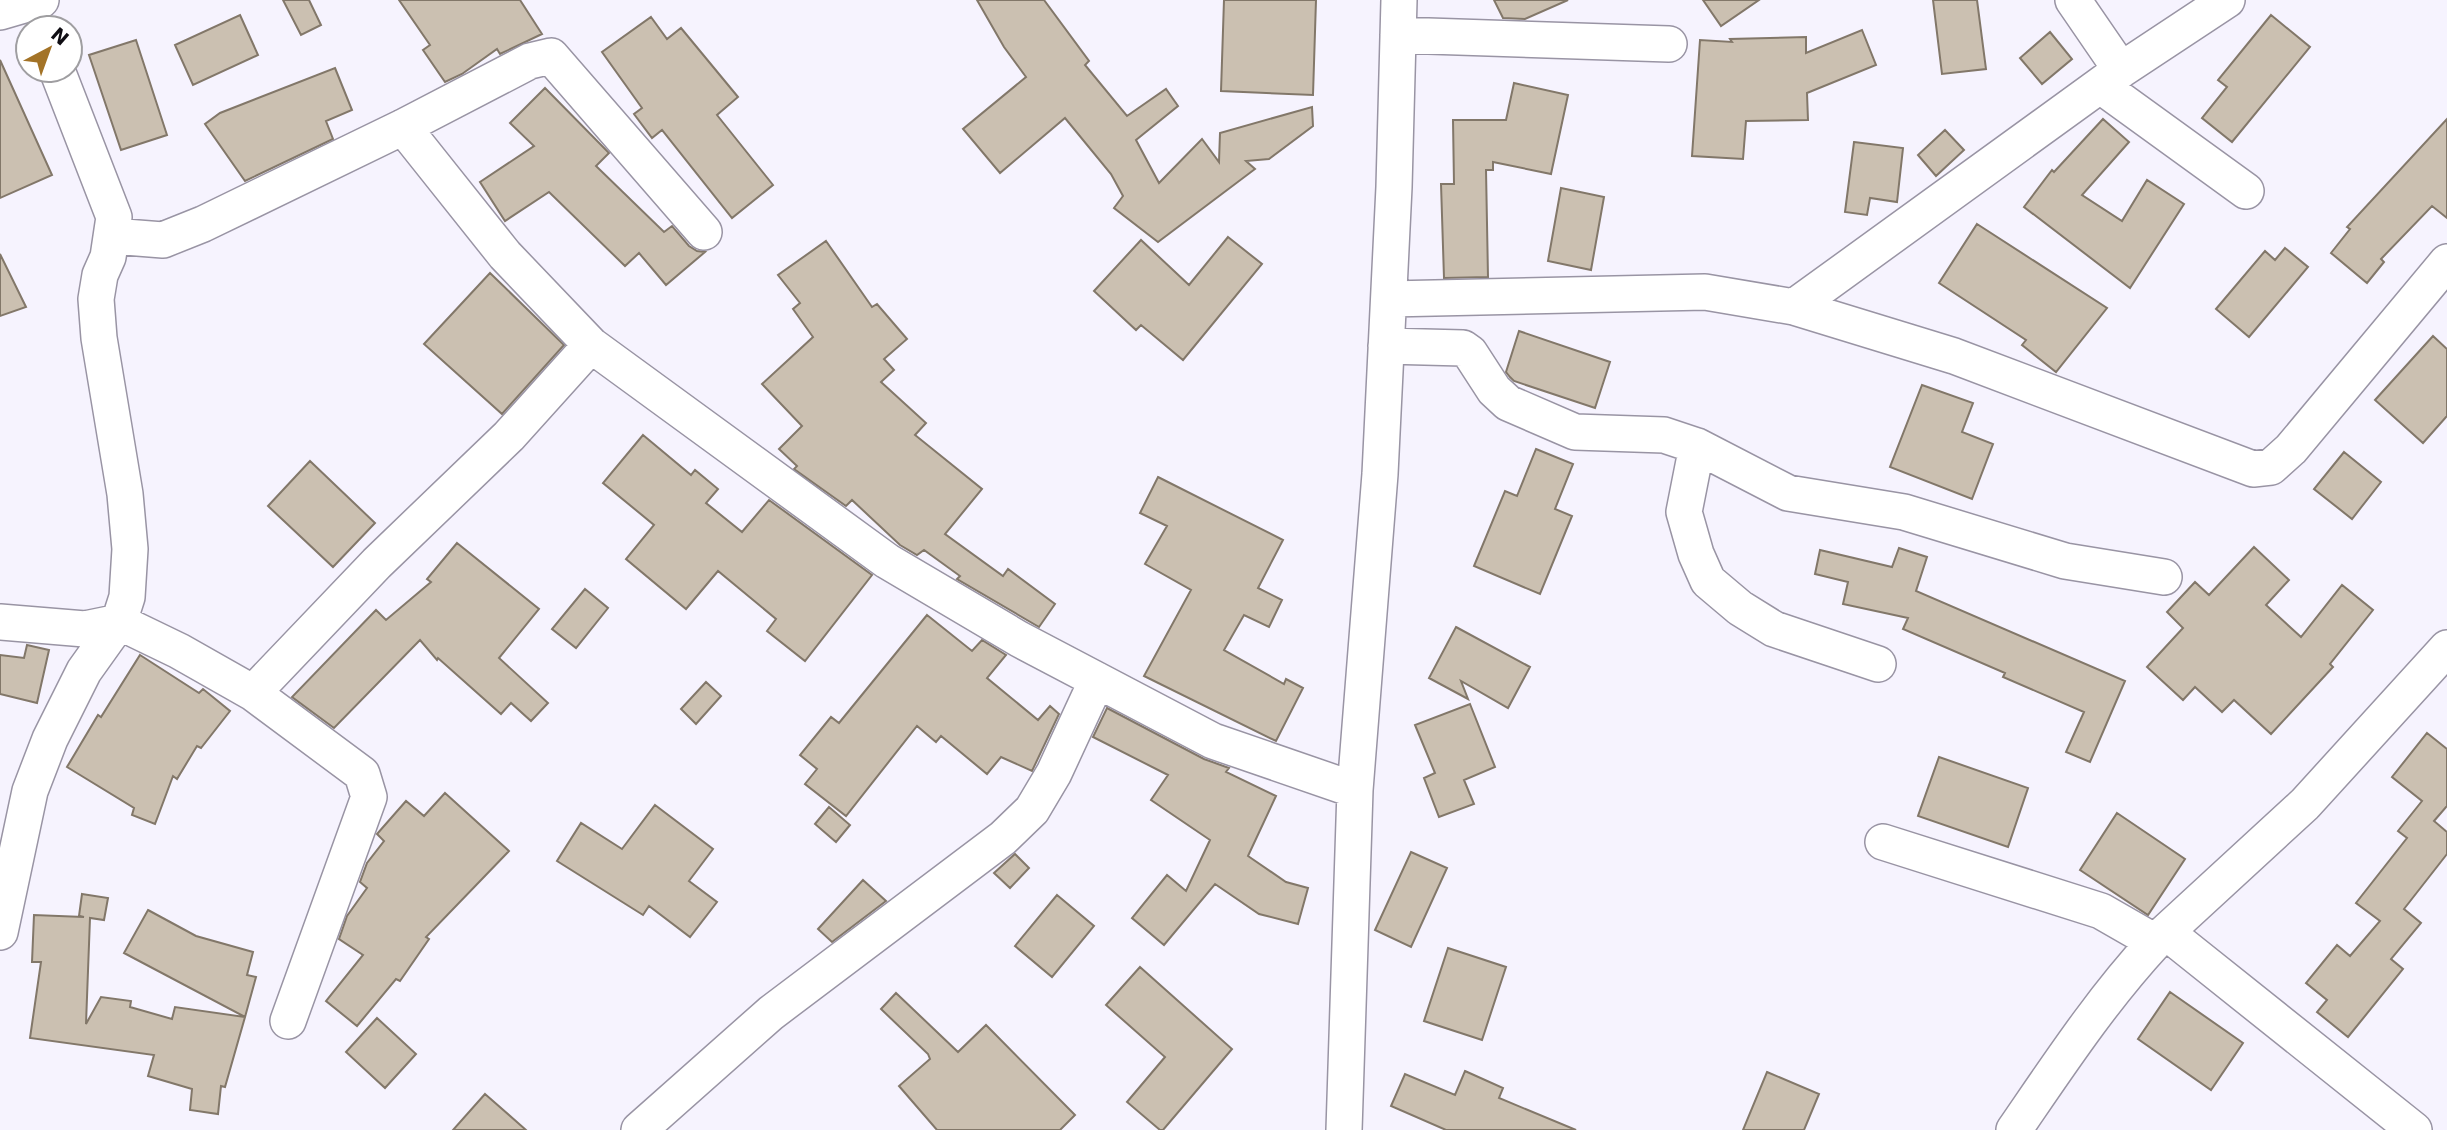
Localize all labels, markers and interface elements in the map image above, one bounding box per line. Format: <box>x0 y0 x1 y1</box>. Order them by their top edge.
north arrow <box>14 14 84 84</box>
text: N <box>47 23 73 50</box>

